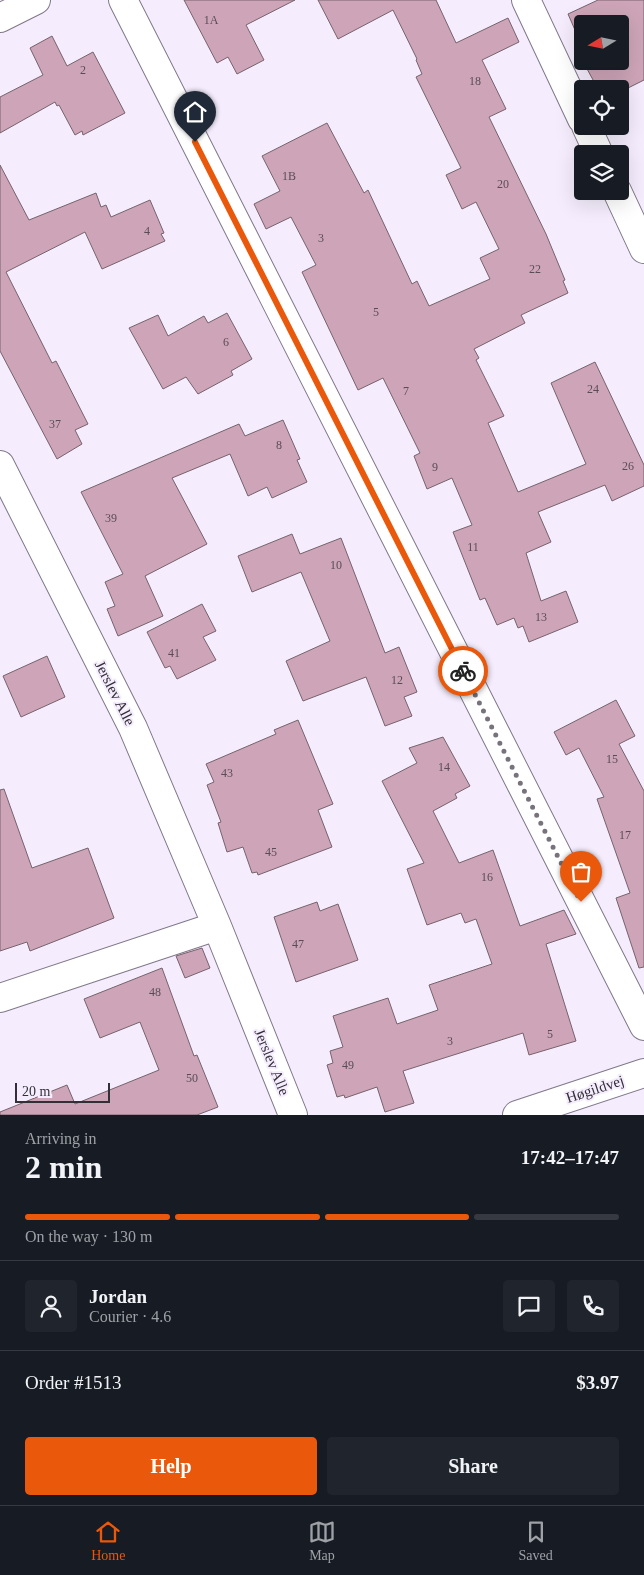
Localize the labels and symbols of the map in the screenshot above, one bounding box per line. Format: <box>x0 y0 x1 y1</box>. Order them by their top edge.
house number: 1A <box>204 13 219 27</box>
north arrow <box>574 15 629 70</box>
house number: 2 <box>80 63 86 77</box>
house number: 18 <box>469 74 481 88</box>
pin <box>174 91 216 142</box>
house number: 1B <box>282 169 296 183</box>
house number: 20 <box>497 177 509 191</box>
house number: 4 <box>144 224 150 238</box>
house number: 3 <box>318 231 324 245</box>
house number: 22 <box>529 262 541 276</box>
house number: 5 <box>373 305 379 319</box>
house number: 6 <box>223 335 229 349</box>
house number: 24 <box>587 382 599 396</box>
house number: 7 <box>403 384 409 398</box>
house number: 37 <box>49 417 61 431</box>
house number: 8 <box>276 438 282 452</box>
house number: 26 <box>622 459 634 473</box>
house number: 9 <box>432 460 438 474</box>
house number: 39 <box>105 511 117 525</box>
house number: 11 <box>467 540 479 554</box>
house number: 10 <box>330 558 342 572</box>
house number: 13 <box>535 610 547 624</box>
house number: 41 <box>168 646 180 660</box>
courier <box>438 646 488 696</box>
street label: Jerslev Alle <box>92 658 138 728</box>
house number: 12 <box>391 673 403 687</box>
house number: 15 <box>606 752 618 766</box>
house number: 14 <box>438 760 450 774</box>
house number: 43 <box>221 766 233 780</box>
house number: 17 <box>619 828 631 842</box>
house number: 45 <box>265 845 277 859</box>
pin <box>560 851 602 902</box>
house number: 16 <box>481 870 493 884</box>
house number: 47 <box>292 937 304 951</box>
house number: 48 <box>149 985 161 999</box>
street label: Jerslev Alle <box>251 1026 293 1098</box>
house number: 5 <box>547 1027 553 1041</box>
house number: 3 <box>447 1034 453 1048</box>
house number: 49 <box>342 1058 354 1072</box>
house number: 50 <box>186 1071 198 1085</box>
street label: Høgildvej <box>564 1072 626 1106</box>
scale bar <box>15 1080 110 1103</box>

